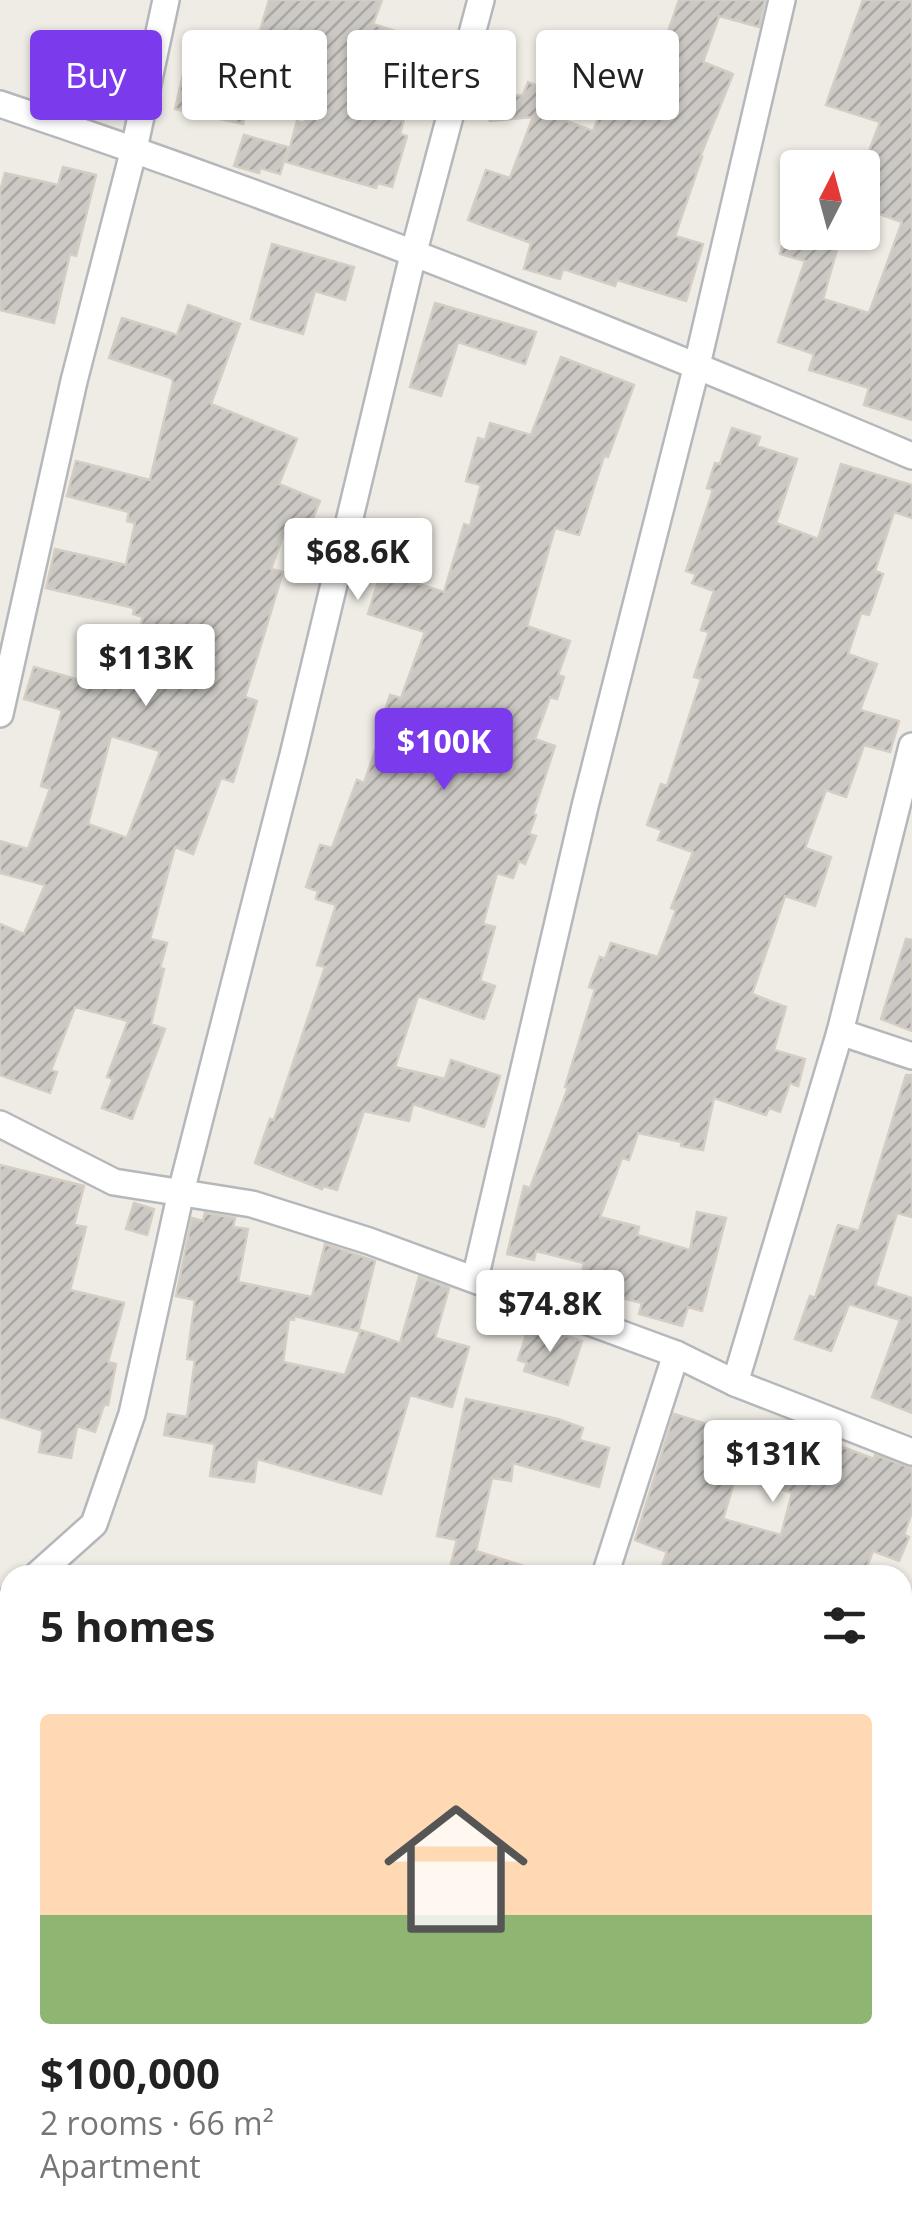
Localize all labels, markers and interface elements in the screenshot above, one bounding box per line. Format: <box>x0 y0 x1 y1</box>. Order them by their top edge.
chip: Buy <box>30 30 162 120</box>
chip: Rent <box>182 30 327 120</box>
chip: Filters <box>347 30 516 120</box>
chip: New <box>536 30 679 120</box>
north arrow <box>780 150 880 250</box>
map controls <box>780 150 880 250</box>
pin: $68.6K <box>277 518 439 603</box>
text: $68.6K <box>306 529 410 572</box>
pin: $113K <box>76 624 216 709</box>
text: $113K <box>99 635 193 678</box>
pin: $100K <box>374 708 514 793</box>
text: $100K <box>397 719 491 762</box>
pin: $74.8K <box>469 1270 631 1355</box>
text: $74.8K <box>498 1281 602 1324</box>
pin: $131K <box>703 1420 843 1505</box>
text: $131K <box>726 1431 820 1474</box>
text: 5 homes <box>40 1597 215 1654</box>
icon: filters <box>817 1598 872 1653</box>
icon: home <box>366 1779 546 1959</box>
text: $100,000 <box>40 2044 220 2101</box>
text: 2 rooms · 66 m² <box>40 2101 274 2144</box>
text: Apartment <box>40 2144 201 2187</box>

